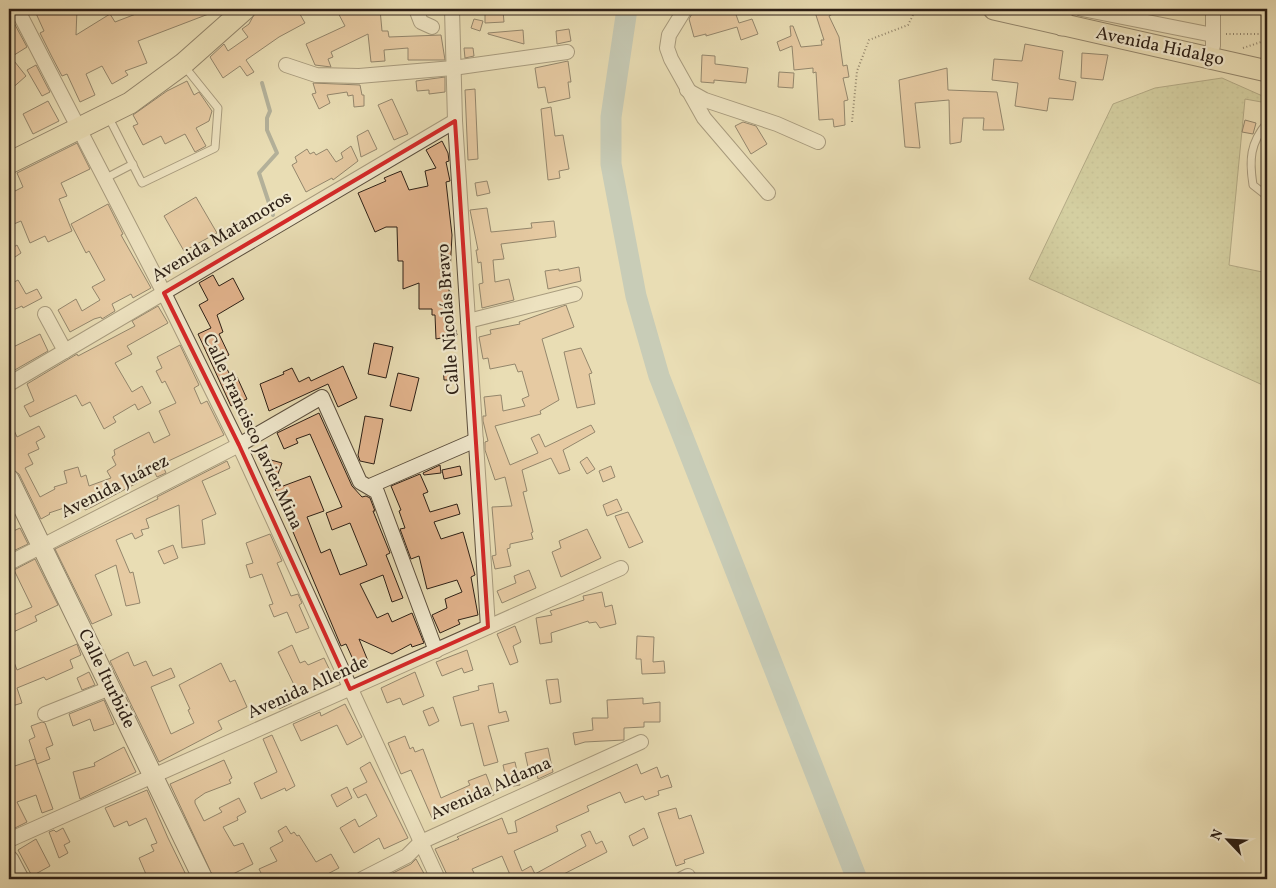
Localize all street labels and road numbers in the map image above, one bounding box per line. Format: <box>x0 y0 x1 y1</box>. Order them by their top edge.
street label: Avenida Hidalgo <box>1094 21 1226 73</box>
street label: Avenida Matamoros <box>147 185 297 289</box>
street label: Calle Nicolás Bravo <box>431 243 467 395</box>
street label: Calle Francisco Javier Mina <box>196 330 308 534</box>
street label: Avenida Juárez <box>57 449 173 525</box>
street label: Calle Iturbide <box>71 625 141 733</box>
street label: Avenida Allende <box>244 650 372 726</box>
street label: Avenida Aldama <box>426 751 556 827</box>

